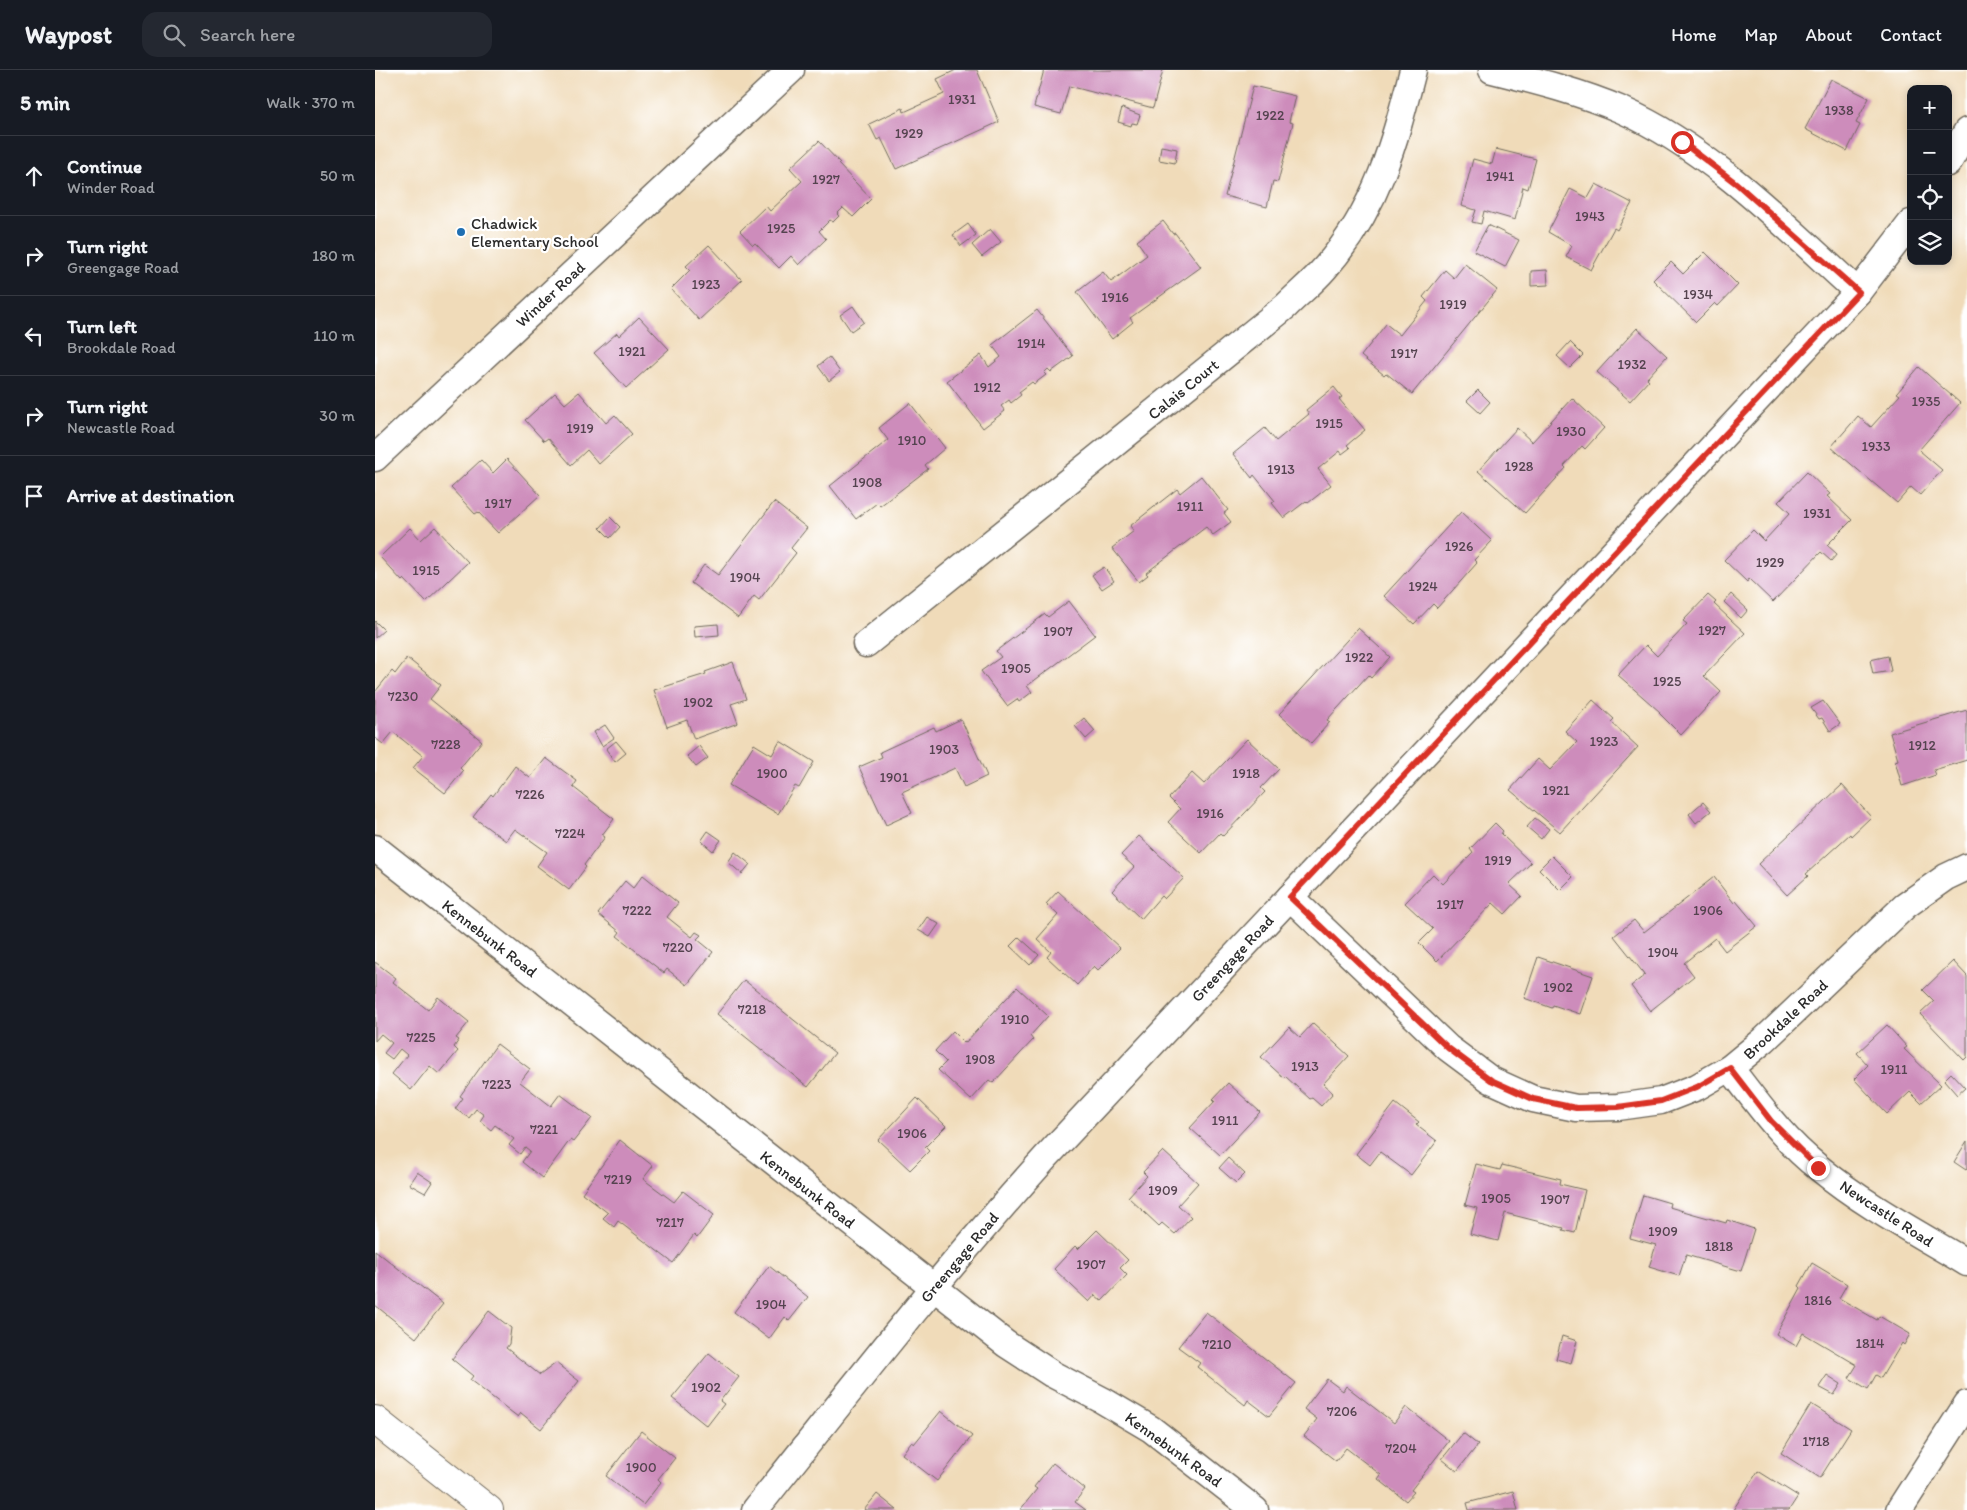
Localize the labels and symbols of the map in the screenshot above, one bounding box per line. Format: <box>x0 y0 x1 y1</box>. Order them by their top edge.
house number: 1931 <box>948 91 976 108</box>
house number: 1938 <box>1824 102 1854 119</box>
house number: 1922 <box>1256 107 1285 124</box>
house number: 1929 <box>895 125 923 142</box>
route start <box>1671 131 1694 154</box>
house number: 1941 <box>1486 168 1515 185</box>
house number: 1927 <box>812 171 840 188</box>
house number: 1943 <box>1575 208 1605 225</box>
place label: Chadwick Elementary School <box>471 214 599 251</box>
house number: 1925 <box>767 220 795 237</box>
marker: Chadwick Elementary School <box>455 226 467 238</box>
street label: Winder Road <box>512 257 589 331</box>
house number: 1923 <box>692 276 721 293</box>
house number: 1934 <box>1683 286 1714 303</box>
house number: 1916 <box>1101 289 1129 306</box>
house number: 1919 <box>1439 296 1467 313</box>
house number: 1914 <box>1017 335 1046 352</box>
house number: 1921 <box>618 343 646 360</box>
house number: 1917 <box>1390 345 1418 362</box>
street label: Calais Court <box>1144 355 1222 424</box>
house number: 1932 <box>1618 356 1647 373</box>
house number: 1912 <box>973 379 1001 396</box>
house number: 1935 <box>1912 393 1940 410</box>
house number: 1915 <box>1315 415 1343 432</box>
house number: 1919 <box>566 420 594 437</box>
house number: 1930 <box>1556 423 1586 440</box>
house number: 1910 <box>898 432 926 449</box>
house number: 1933 <box>1861 438 1891 455</box>
house number: 1928 <box>1505 458 1534 475</box>
house number: 1913 <box>1267 461 1295 478</box>
house number: 1908 <box>852 474 882 491</box>
house number: 1917 <box>484 495 512 512</box>
house number: 1911 <box>1177 498 1204 515</box>
house number: 1931 <box>1803 505 1831 522</box>
house number: 1926 <box>1445 538 1473 555</box>
house number: 1929 <box>1756 554 1784 571</box>
house number: 1915 <box>412 562 440 579</box>
house number: 1904 <box>730 569 761 586</box>
house number: 1924 <box>1408 578 1438 595</box>
house number: 1927 <box>1698 622 1726 639</box>
house number: 1907 <box>1043 623 1073 640</box>
house number: 1922 <box>1345 649 1374 666</box>
house number: 1905 <box>1001 660 1031 677</box>
house number: 1925 <box>1653 673 1681 690</box>
house number: 7230 <box>388 688 418 705</box>
house number: 1902 <box>683 694 714 711</box>
house number: 1923 <box>1590 733 1619 750</box>
house number: 7228 <box>431 736 461 753</box>
house number: 1912 <box>1908 737 1936 754</box>
house number: 1903 <box>929 741 959 758</box>
house number: 1900 <box>756 765 788 782</box>
house number: 1918 <box>1232 765 1260 782</box>
house number: 1901 <box>880 769 909 786</box>
house number: 1921 <box>1542 782 1570 799</box>
house number: 7226 <box>515 786 545 803</box>
house number: 1916 <box>1196 805 1224 822</box>
house number: 7224 <box>555 825 586 842</box>
house number: 1919 <box>1484 852 1512 869</box>
street label: Kennebunk Road <box>438 895 541 982</box>
house number: 1917 <box>1436 896 1464 913</box>
house number: 7222 <box>622 902 652 919</box>
house number: 1906 <box>1693 902 1723 919</box>
street label: Greengage Road <box>1187 911 1278 1006</box>
house number: 7220 <box>663 939 693 956</box>
house number: 1904 <box>1648 944 1679 961</box>
street label: Brookdale Road <box>1739 975 1832 1063</box>
house number: 1902 <box>1543 979 1574 996</box>
house number: 7218 <box>738 1001 767 1018</box>
house number: 1910 <box>1001 1011 1029 1028</box>
house number: 7225 <box>406 1029 436 1046</box>
house number: 1908 <box>965 1051 995 1068</box>
house number: 1913 <box>1291 1058 1319 1075</box>
house number: 1911 <box>1881 1061 1908 1078</box>
house number: 7223 <box>482 1076 512 1093</box>
house number: 1911 <box>1212 1112 1239 1129</box>
house number: 7221 <box>530 1121 559 1138</box>
house number: 1906 <box>897 1125 927 1142</box>
street label: Kennebunk Road <box>756 1146 859 1233</box>
route end <box>1807 1157 1830 1180</box>
house number: 7219 <box>604 1171 632 1188</box>
street label: Newcastle Road <box>1836 1176 1937 1251</box>
house number: 1909 <box>1148 1182 1178 1199</box>
house number: 1905 <box>1481 1190 1511 1207</box>
house number: 1907 <box>1540 1191 1570 1208</box>
street label: Greengage Road <box>916 1208 1003 1306</box>
house number: 7217 <box>656 1214 684 1231</box>
house number: 1909 <box>1648 1223 1678 1240</box>
house number: 1818 <box>1705 1238 1733 1255</box>
house number: 1907 <box>1076 1256 1106 1273</box>
house number: 1816 <box>1804 1292 1832 1309</box>
house number: 1904 <box>756 1296 787 1313</box>
house number: 1814 <box>1855 1335 1885 1352</box>
house number: 7210 <box>1202 1336 1232 1353</box>
house number: 1902 <box>691 1379 722 1396</box>
house number: 7206 <box>1327 1403 1357 1420</box>
street label: Kennebunk Road <box>1121 1408 1226 1491</box>
house number: 1718 <box>1802 1433 1830 1450</box>
house number: 7204 <box>1385 1440 1417 1457</box>
house number: 1900 <box>625 1459 657 1476</box>

